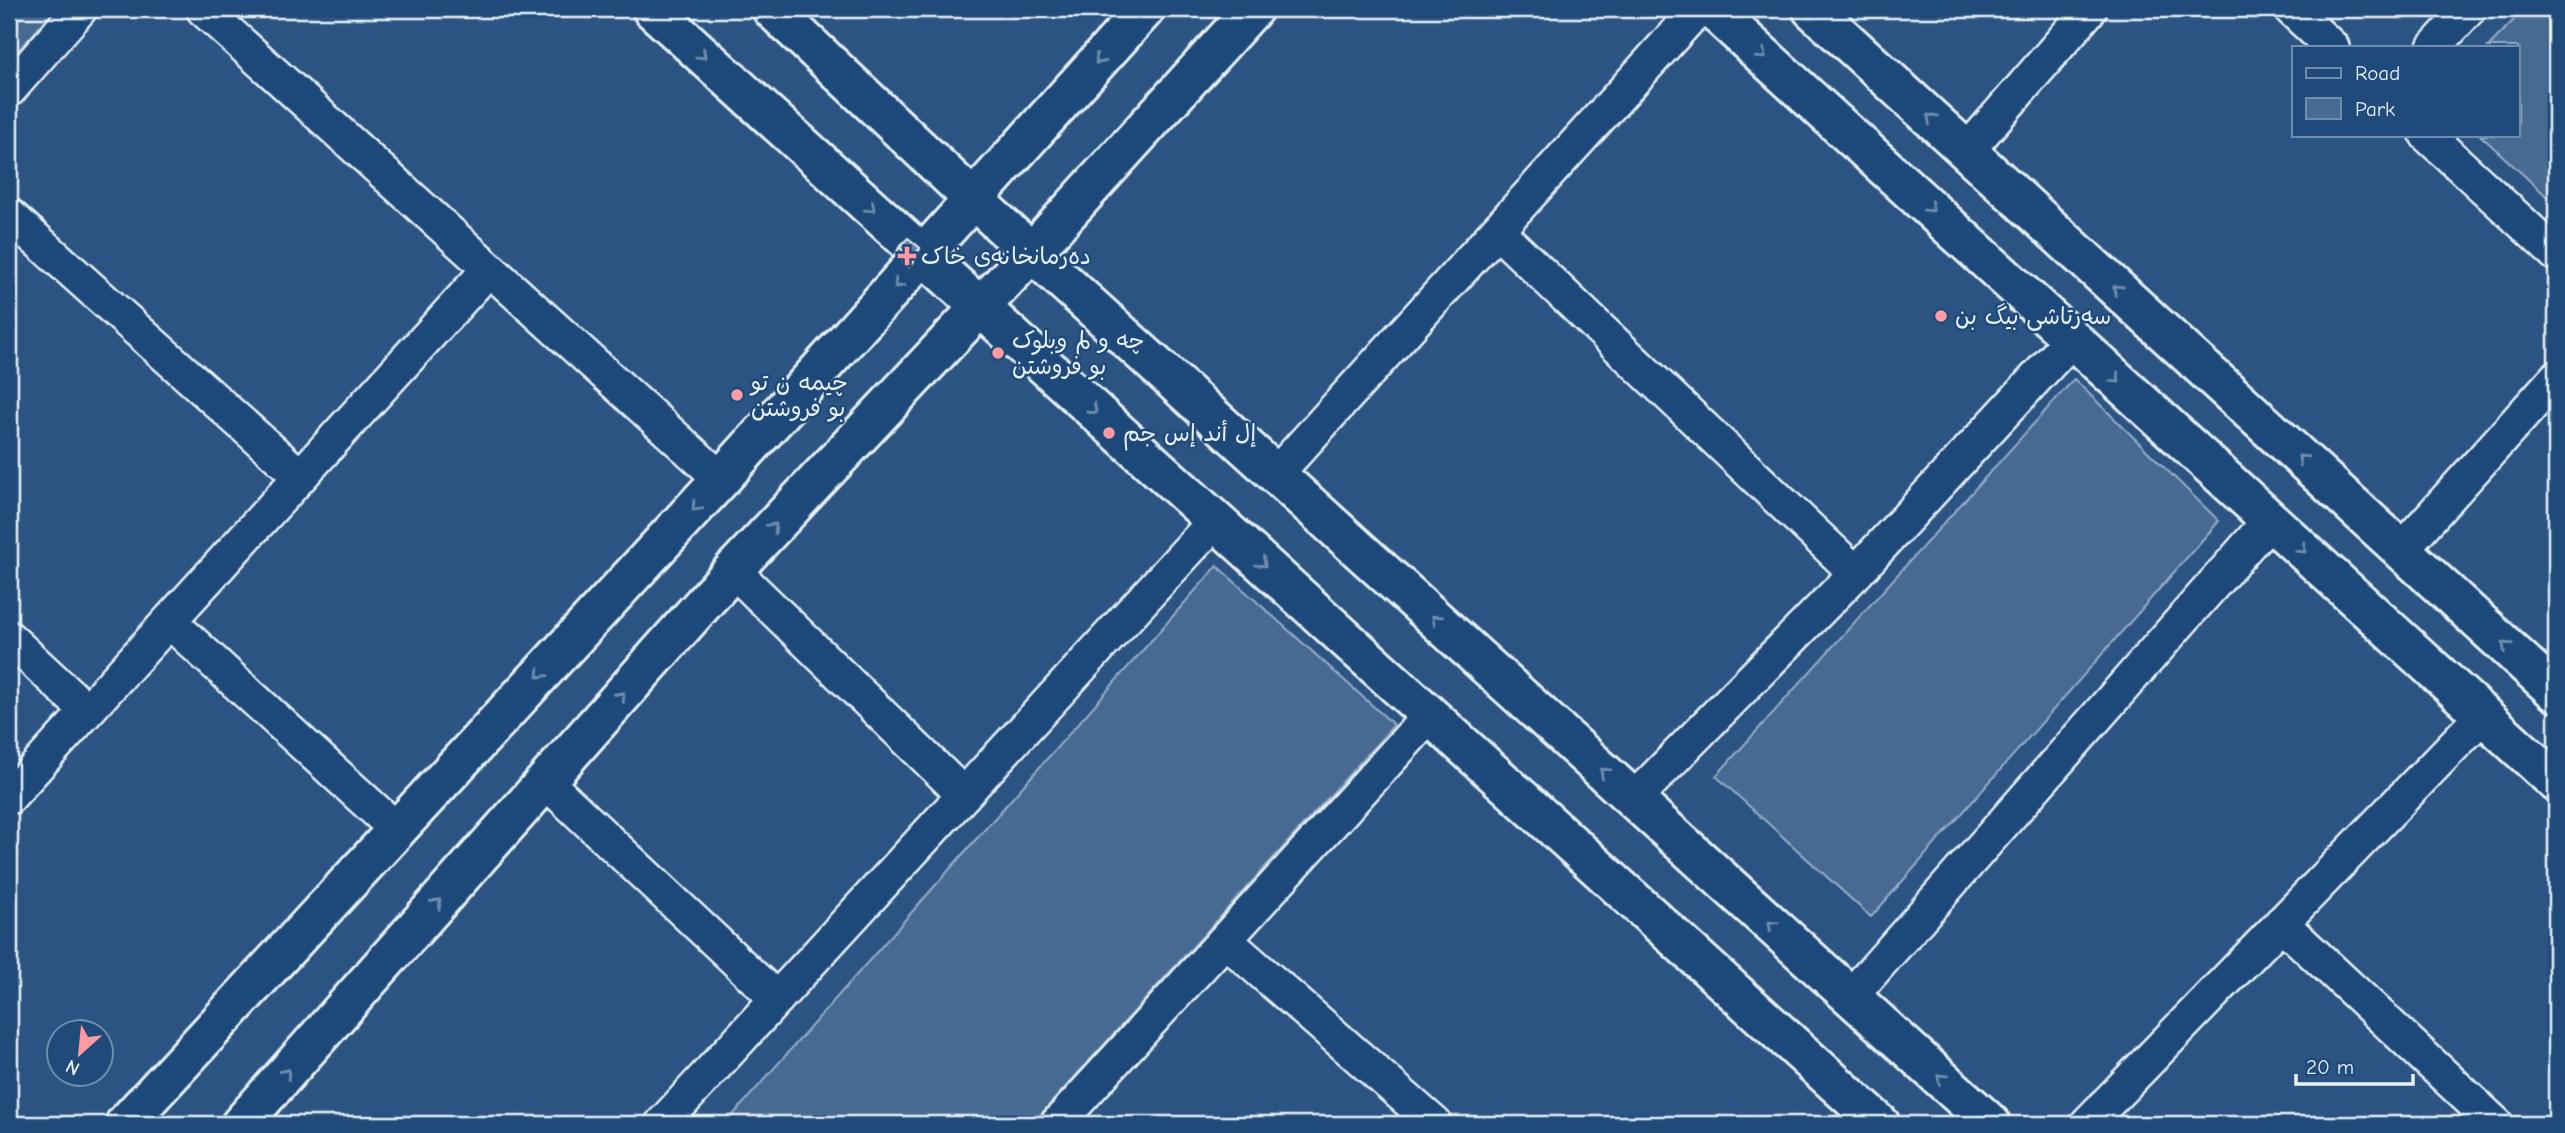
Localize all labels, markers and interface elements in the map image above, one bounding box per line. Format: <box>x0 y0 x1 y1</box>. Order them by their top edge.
one-way arrow <box>694 46 707 59</box>
legend <box>2292 46 2520 136</box>
one-way arrow <box>1754 47 1767 59</box>
one-way arrow <box>1095 52 1107 65</box>
text: Road <box>2355 61 2400 85</box>
text: Park <box>2355 97 2395 121</box>
one-way arrow <box>1926 114 1939 126</box>
one-way arrow <box>863 199 876 212</box>
one-way arrow <box>1922 200 1935 213</box>
place label: دەرمانخانەی خاک <box>921 243 1091 270</box>
marker: دەرمانخانەی خاک <box>899 248 915 264</box>
one-way arrow <box>894 276 906 289</box>
one-way arrow <box>2112 284 2125 297</box>
place label: سەرتاشی بیگ بن <box>1955 303 2111 331</box>
marker: سەرتاشی بیگ بن <box>1933 308 1949 324</box>
place label: چه و لم وبلوک بو فروشتن <box>1012 327 1145 380</box>
marker: چه و لم وبلوک بو فروشتن <box>990 345 1006 361</box>
place label: چیمه ن تو بو فروشتن <box>749 369 848 422</box>
one-way arrow <box>2108 370 2121 383</box>
marker: چیمه ن تو بو فروشتن <box>729 387 745 403</box>
one-way arrow <box>1085 402 1098 414</box>
place label: إل أند إس جم <box>1123 419 1256 451</box>
marker: إل أند إس جم <box>1101 425 1117 441</box>
one-way arrow <box>2297 455 2310 467</box>
one-way arrow <box>691 499 704 512</box>
one-way arrow <box>765 522 778 535</box>
one-way arrow <box>2294 541 2307 553</box>
one-way arrow <box>1254 555 1267 567</box>
one-way arrow <box>1431 615 1444 628</box>
one-way arrow <box>2501 642 2514 655</box>
one-way arrow <box>537 666 550 679</box>
one-way arrow <box>613 691 625 704</box>
one-way arrow <box>1599 768 1612 781</box>
one-way arrow <box>429 898 441 911</box>
one-way arrow <box>1767 921 1780 934</box>
north arrow <box>46 1018 116 1088</box>
scale bar <box>2296 1042 2413 1086</box>
text: N <box>62 1055 83 1080</box>
text: 20 m <box>2306 1055 2354 1079</box>
one-way arrow <box>278 1068 291 1081</box>
one-way arrow <box>1936 1074 1949 1087</box>

